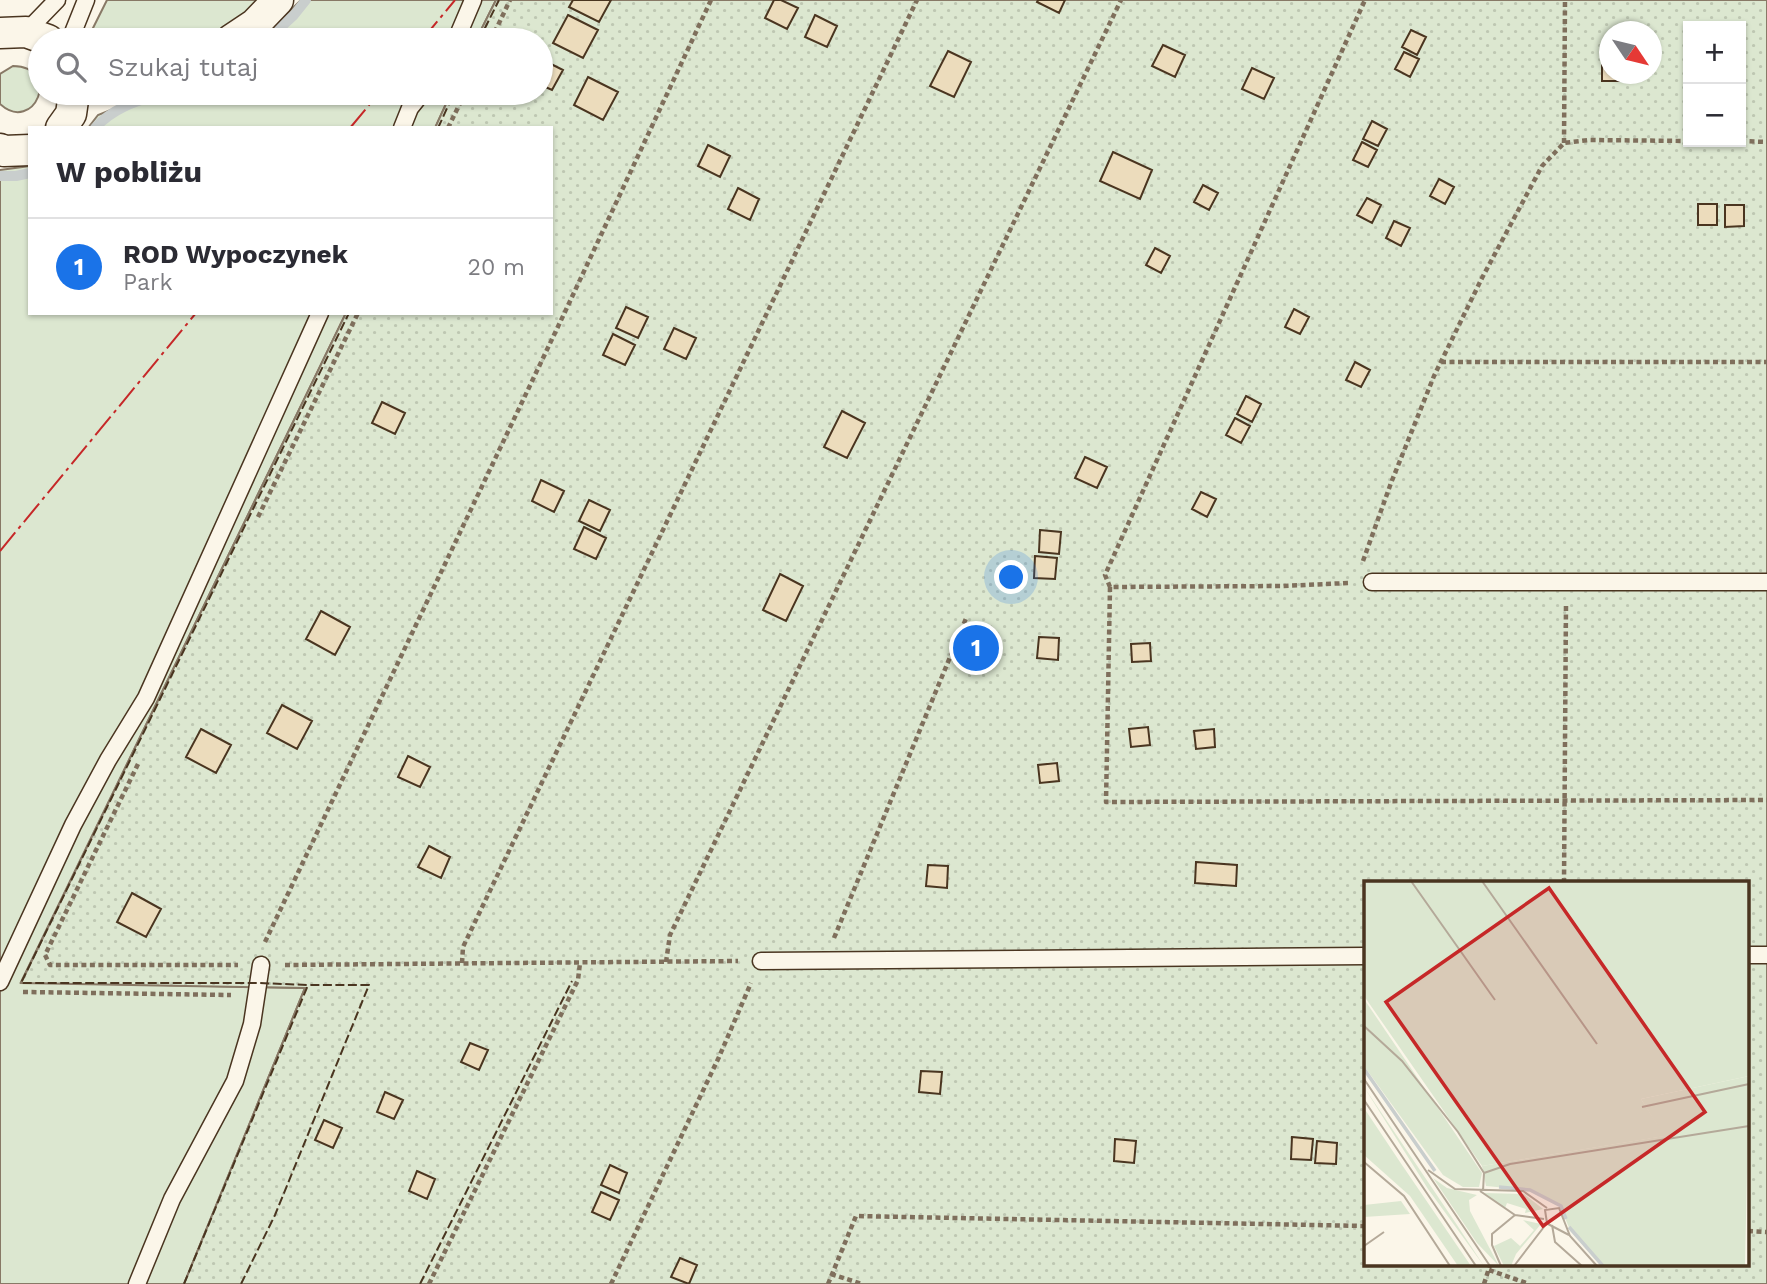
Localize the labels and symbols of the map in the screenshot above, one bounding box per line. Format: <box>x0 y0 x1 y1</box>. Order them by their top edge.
north arrow <box>1599 21 1662 84</box>
your location <box>994 560 1028 594</box>
pin: 1 <box>953 622 999 674</box>
inset map <box>1364 881 1750 1266</box>

